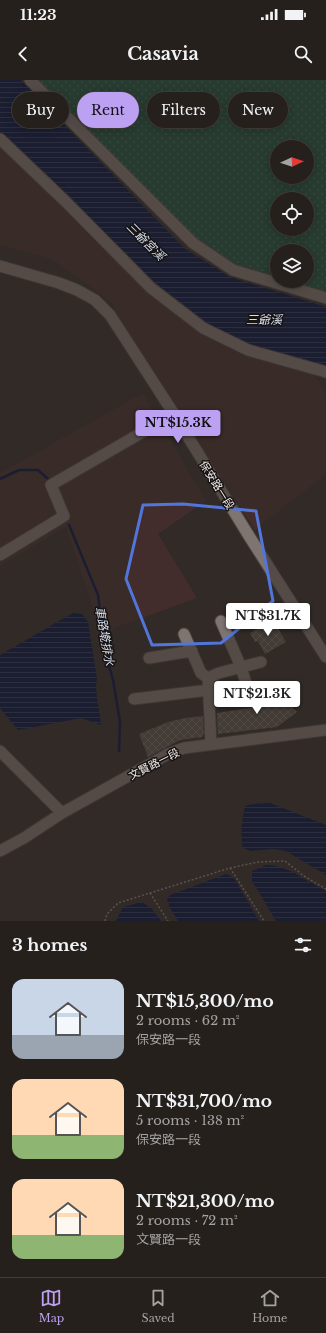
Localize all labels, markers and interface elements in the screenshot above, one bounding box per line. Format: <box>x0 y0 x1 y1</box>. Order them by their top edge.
text: 11:23 <box>20 5 57 24</box>
icon: back <box>12 43 34 65</box>
text: Casavia <box>127 43 199 65</box>
icon: search <box>292 43 314 65</box>
chip: Buy <box>12 92 69 128</box>
chip: Rent <box>77 92 139 128</box>
chip: Filters <box>147 92 220 128</box>
chip: New <box>228 92 288 128</box>
north arrow <box>270 140 314 184</box>
map controls <box>270 140 314 288</box>
button: locate <box>270 192 314 236</box>
water label: 三爺宮溪 <box>124 219 170 265</box>
button: layers <box>270 244 314 288</box>
water label: 三爺溪 <box>246 312 284 327</box>
pin: NT$15.3K <box>137 410 219 444</box>
text: NT$15.3K <box>144 414 212 431</box>
street label: 保安路一段 <box>196 458 238 512</box>
pin: NT$31.7K <box>227 603 309 637</box>
water label: 車路墘排水 <box>92 605 118 668</box>
text: NT$31.7K <box>235 607 301 624</box>
pin: NT$21.3K <box>216 681 298 715</box>
text: NT$21.3K <box>223 685 291 702</box>
street label: 文賢路一段 <box>126 745 182 783</box>
icon: filters <box>292 934 314 956</box>
text: 3 homes <box>12 935 87 956</box>
text: NT$15,300/mo <box>136 991 274 1012</box>
icon: home <box>44 995 92 1043</box>
text: 2 rooms · 62 m² <box>136 1012 240 1029</box>
text: 保安路一段 <box>136 1031 201 1048</box>
text: NT$31,700/mo <box>136 1091 272 1112</box>
icon: home <box>44 1095 92 1143</box>
text: 5 rooms · 138 m² <box>136 1112 244 1129</box>
text: 保安路一段 <box>136 1131 201 1148</box>
text: NT$21,300/mo <box>136 1191 275 1212</box>
icon: home <box>44 1195 92 1243</box>
text: 2 rooms · 72 m² <box>136 1212 238 1229</box>
text: 文賢路一段 <box>136 1231 201 1248</box>
tab: Map <box>39 1287 64 1325</box>
tab: Saved <box>142 1287 175 1325</box>
tab: Home <box>252 1287 287 1325</box>

